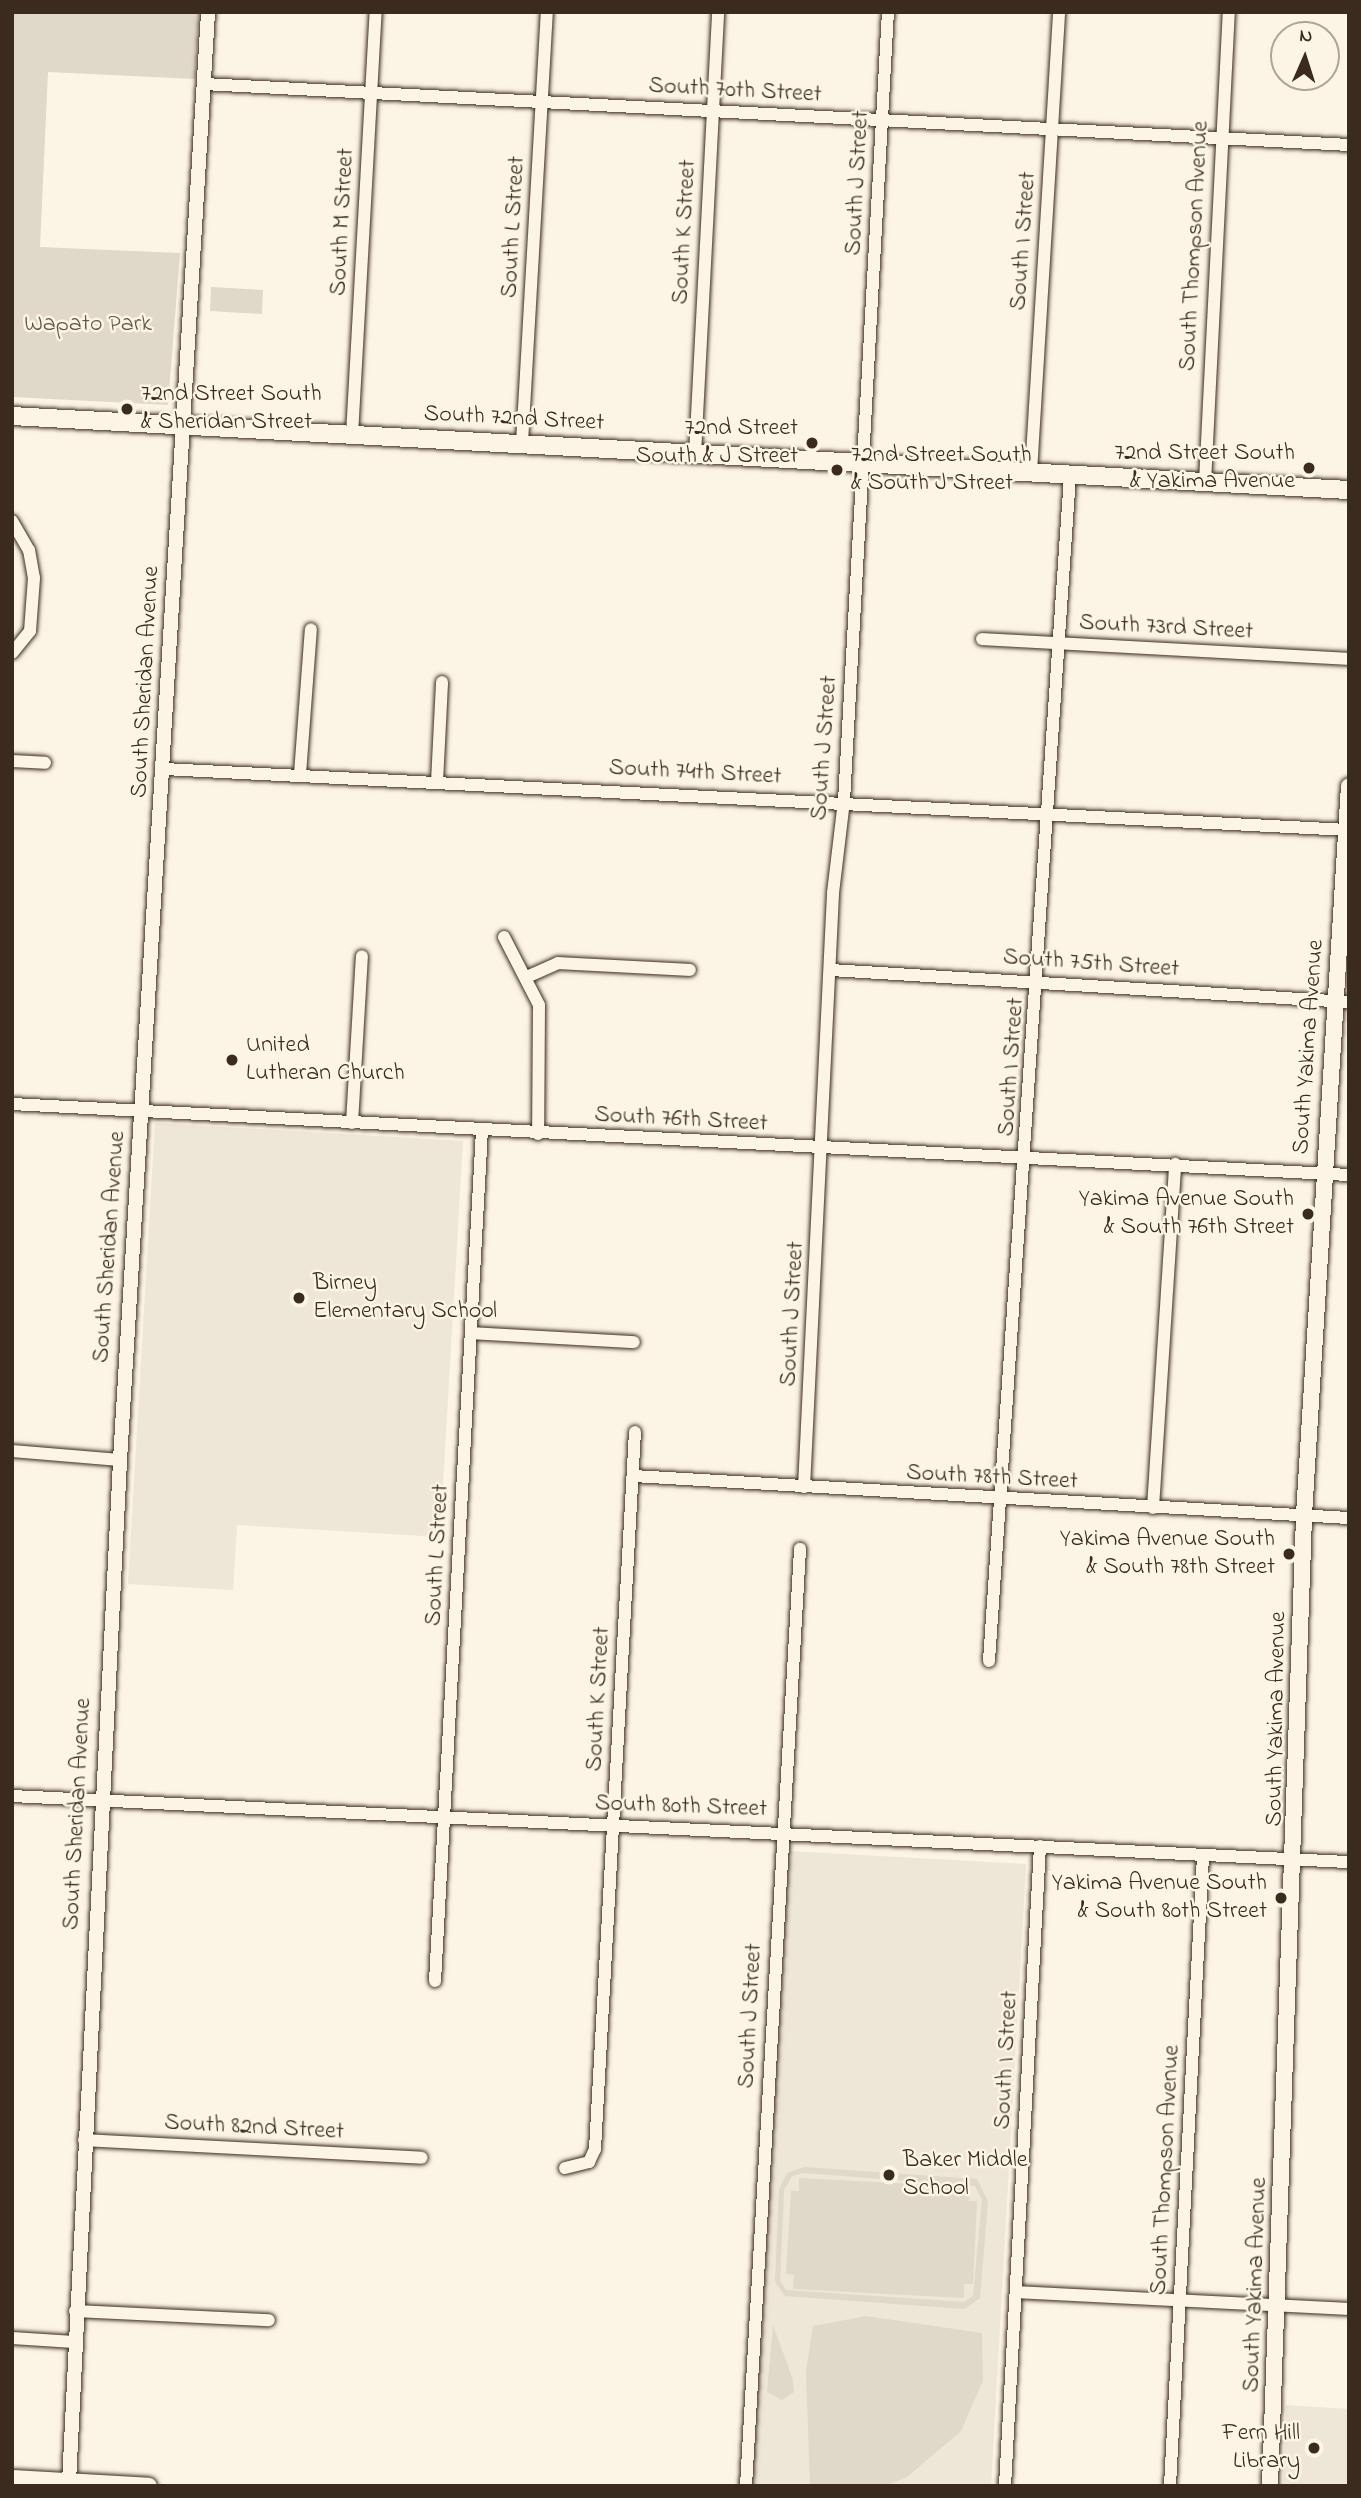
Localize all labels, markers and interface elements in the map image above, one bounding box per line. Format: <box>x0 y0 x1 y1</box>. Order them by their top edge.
north arrow <box>1270 21 1340 91</box>
text: N <box>1299 23 1313 50</box>
street label: South 70th Street <box>648 72 822 110</box>
street label: South J Street <box>840 110 876 256</box>
street label: South Thompson Avenue <box>1174 120 1216 372</box>
street label: South M Street <box>325 147 361 297</box>
street label: South L Street <box>496 155 532 299</box>
street label: South K Street <box>667 159 703 305</box>
street label: South I Street <box>1005 171 1043 311</box>
park label: Wapato Park <box>24 311 152 339</box>
place label: 72nd Street South & Sheridan Street <box>141 381 322 437</box>
street label: South 72nd Street <box>423 400 605 438</box>
marker: 72nd Street South & Sheridan Street <box>119 401 135 417</box>
place label: 72nd Street South & J Street <box>636 415 798 471</box>
marker: 72nd Street South & J Street <box>804 435 820 451</box>
place label: 72nd Street South & Yakima Avenue <box>1114 440 1295 496</box>
place label: 72nd Street South & South J Street <box>851 442 1032 498</box>
marker: 72nd Street South & Yakima Avenue <box>1301 460 1317 476</box>
marker: 72nd Street South & South J Street <box>829 462 845 478</box>
street label: South Sheridan Avenue <box>126 565 166 799</box>
street label: South 73rd Street <box>1078 609 1254 647</box>
street label: South J Street <box>806 675 844 821</box>
street label: South 74th Street <box>608 754 782 792</box>
street label: South Yakima Avenue <box>1287 939 1331 1155</box>
street label: South 75th Street <box>1002 943 1180 985</box>
street label: South I Street <box>993 997 1031 1137</box>
place label: United Lutheran Church <box>246 1032 405 1088</box>
marker: United Lutheran Church <box>224 1052 240 1068</box>
street label: South 76th Street <box>594 1101 768 1139</box>
street label: South Sheridan Avenue <box>88 1130 132 1364</box>
place label: Yakima Avenue South & South 76th Street <box>1079 1186 1294 1242</box>
marker: Yakima Avenue South & South 76th Street <box>1300 1206 1316 1222</box>
street label: South J Street <box>775 1241 811 1387</box>
place label: Birney Elementary School <box>313 1270 497 1326</box>
marker: Birney Elementary School <box>291 1290 307 1306</box>
street label: South 78th Street <box>905 1459 1079 1497</box>
street label: South L Street <box>420 1483 456 1627</box>
place label: Yakima Avenue South & South 78th Street <box>1060 1526 1275 1582</box>
marker: Yakima Avenue South & South 78th Street <box>1281 1546 1297 1562</box>
street label: South Yakima Avenue <box>1261 1611 1293 1827</box>
street label: South K Street <box>581 1626 617 1772</box>
street label: South Sheridan Avenue <box>58 1697 98 1931</box>
street label: South 80th Street <box>594 1790 768 1824</box>
place label: Yakima Avenue South & South 80th Street <box>1052 1870 1267 1926</box>
marker: Yakima Avenue South & South 80th Street <box>1273 1890 1289 1906</box>
street label: South J Street <box>733 1943 769 2089</box>
street label: South I Street <box>989 1990 1025 2130</box>
street label: South Thompson Avenue <box>1145 2044 1187 2296</box>
street label: South 82nd Street <box>164 2109 344 2147</box>
place label: Baker Middle School <box>903 2147 1027 2203</box>
marker: Baker Middle School <box>881 2167 897 2183</box>
street label: South Yakima Avenue <box>1238 2177 1274 2393</box>
place label: Fern Hill Library <box>1222 2420 1300 2476</box>
marker: Fern Hill Library <box>1306 2440 1322 2456</box>

